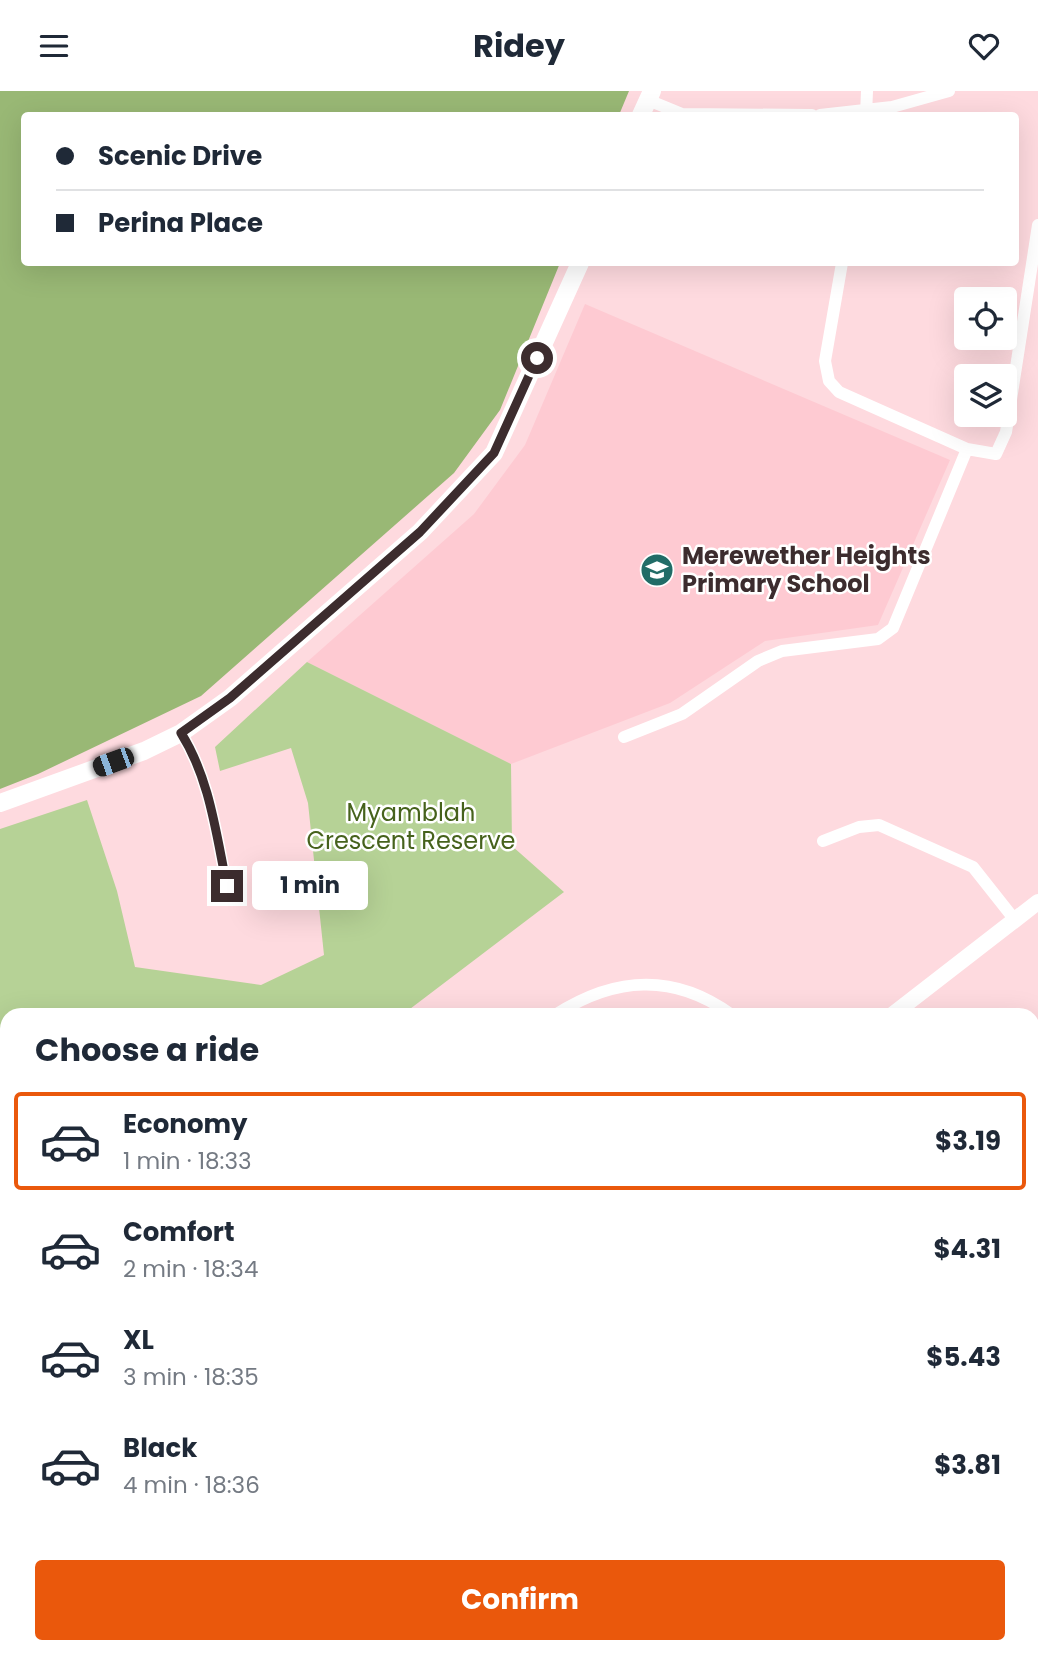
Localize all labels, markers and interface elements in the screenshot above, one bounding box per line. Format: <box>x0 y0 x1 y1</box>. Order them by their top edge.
text: Ridey <box>473 23 565 68</box>
icon: menu <box>35 27 73 65</box>
icon: heart <box>965 27 1003 65</box>
text: Scenic Drive <box>98 138 262 174</box>
text: Perina Place <box>98 205 263 241</box>
map controls <box>954 287 1017 427</box>
button: locate <box>954 287 1017 350</box>
route start <box>521 342 553 374</box>
button: layers <box>954 364 1017 427</box>
place label: Merewether Heights Primary School <box>682 539 931 600</box>
school or university icon: Merewether Heights Primary School <box>638 551 676 589</box>
car <box>90 745 137 779</box>
park label: Myamblah Crescent Reserve <box>306 796 516 857</box>
callout: 1 min <box>252 861 367 911</box>
text: 1 min <box>280 869 340 901</box>
route end <box>211 870 243 902</box>
text: Choose a ride <box>35 1027 259 1072</box>
text: Economy <box>123 1106 247 1142</box>
icon: car <box>39 1110 102 1173</box>
text: $3.19 <box>935 1123 1001 1159</box>
text: 1 min · 18:33 <box>123 1145 252 1177</box>
text: Comfort <box>123 1214 235 1250</box>
icon: car <box>39 1218 102 1281</box>
text: $4.31 <box>933 1231 1001 1267</box>
text: 2 min · 18:34 <box>123 1253 258 1285</box>
text: XL <box>123 1322 154 1358</box>
icon: car <box>39 1326 102 1389</box>
text: $5.43 <box>926 1339 1001 1375</box>
text: 3 min · 18:35 <box>123 1361 259 1393</box>
text: Black <box>123 1430 197 1466</box>
icon: car <box>39 1434 102 1497</box>
text: $3.81 <box>934 1447 1001 1483</box>
text: 4 min · 18:36 <box>123 1469 260 1501</box>
button: Confirm <box>35 1560 1005 1640</box>

